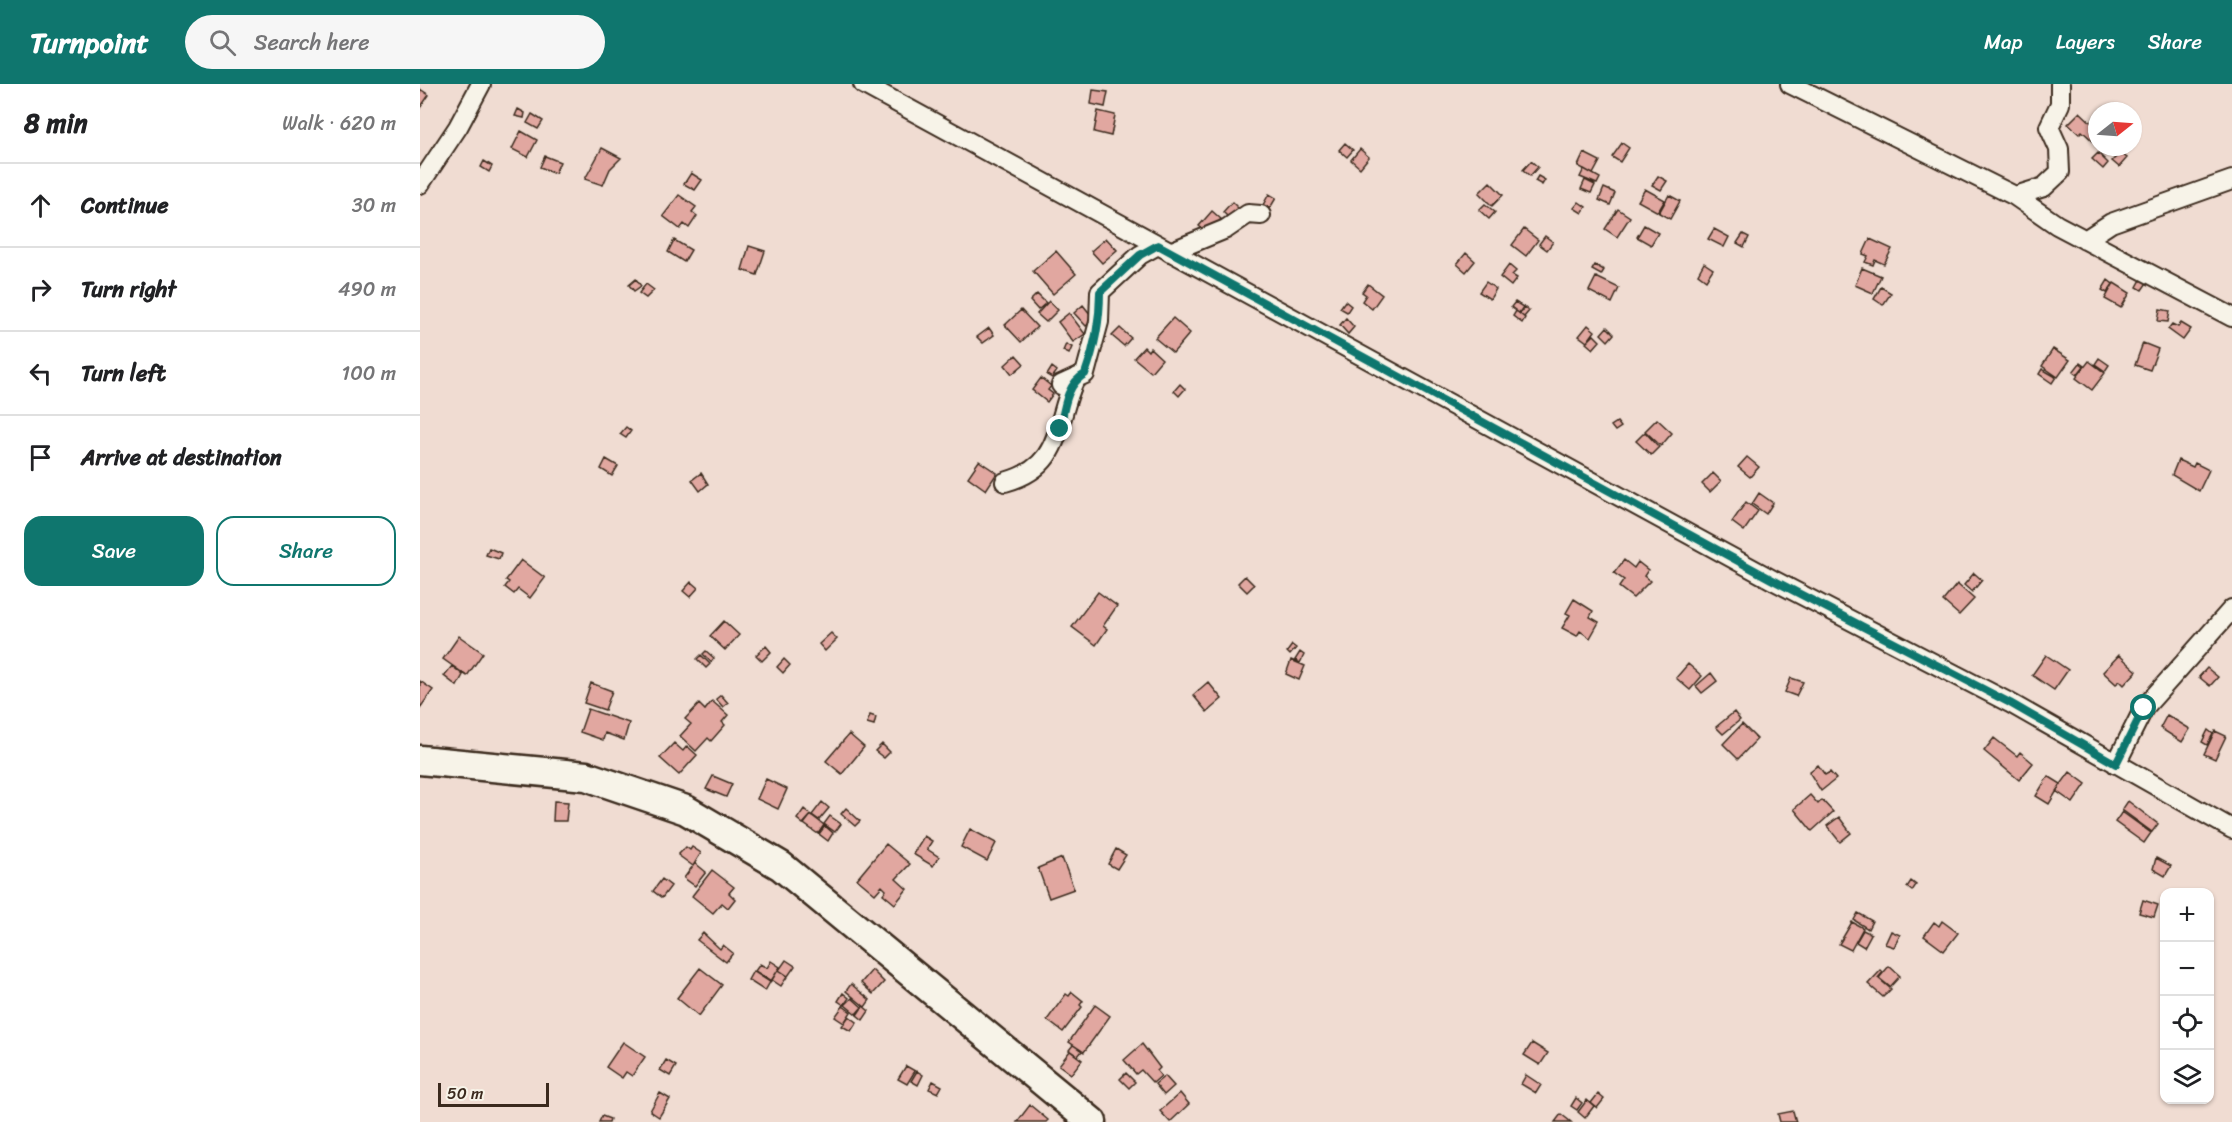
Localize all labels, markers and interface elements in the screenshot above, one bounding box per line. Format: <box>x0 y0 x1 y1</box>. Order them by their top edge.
search box <box>185 15 605 69</box>
text: Turnpoint <box>30 18 149 67</box>
text: Search here <box>254 23 370 62</box>
text: Map <box>1984 23 2023 61</box>
text: Layers <box>2056 23 2115 61</box>
text: Share <box>2148 23 2202 61</box>
icon: search <box>206 26 239 59</box>
text: 8 min <box>24 100 88 146</box>
north arrow <box>2088 102 2142 156</box>
text: Walk · 620 m <box>282 106 396 141</box>
text: Continue <box>81 186 169 225</box>
text: 30 m <box>352 188 396 223</box>
icon: ahead <box>24 189 57 222</box>
text: Turn right <box>81 270 176 309</box>
text: 490 m <box>338 272 396 307</box>
icon: right <box>24 273 57 306</box>
text: Turn left <box>81 354 166 393</box>
text: 100 m <box>342 356 396 391</box>
icon: left <box>24 357 57 390</box>
route end <box>1046 415 1072 441</box>
text: Arrive at destination <box>81 438 282 477</box>
icon: arrive <box>24 441 57 474</box>
button: Save <box>24 516 204 586</box>
button: Share <box>216 516 396 586</box>
route start <box>2130 694 2156 720</box>
map controls <box>2160 888 2214 1104</box>
button: + <box>2160 888 2214 942</box>
button: − <box>2160 942 2214 996</box>
button: locate <box>2160 996 2214 1050</box>
button: layers <box>2160 1050 2214 1104</box>
text: 50 m <box>447 1079 483 1108</box>
scale bar <box>438 1080 549 1108</box>

